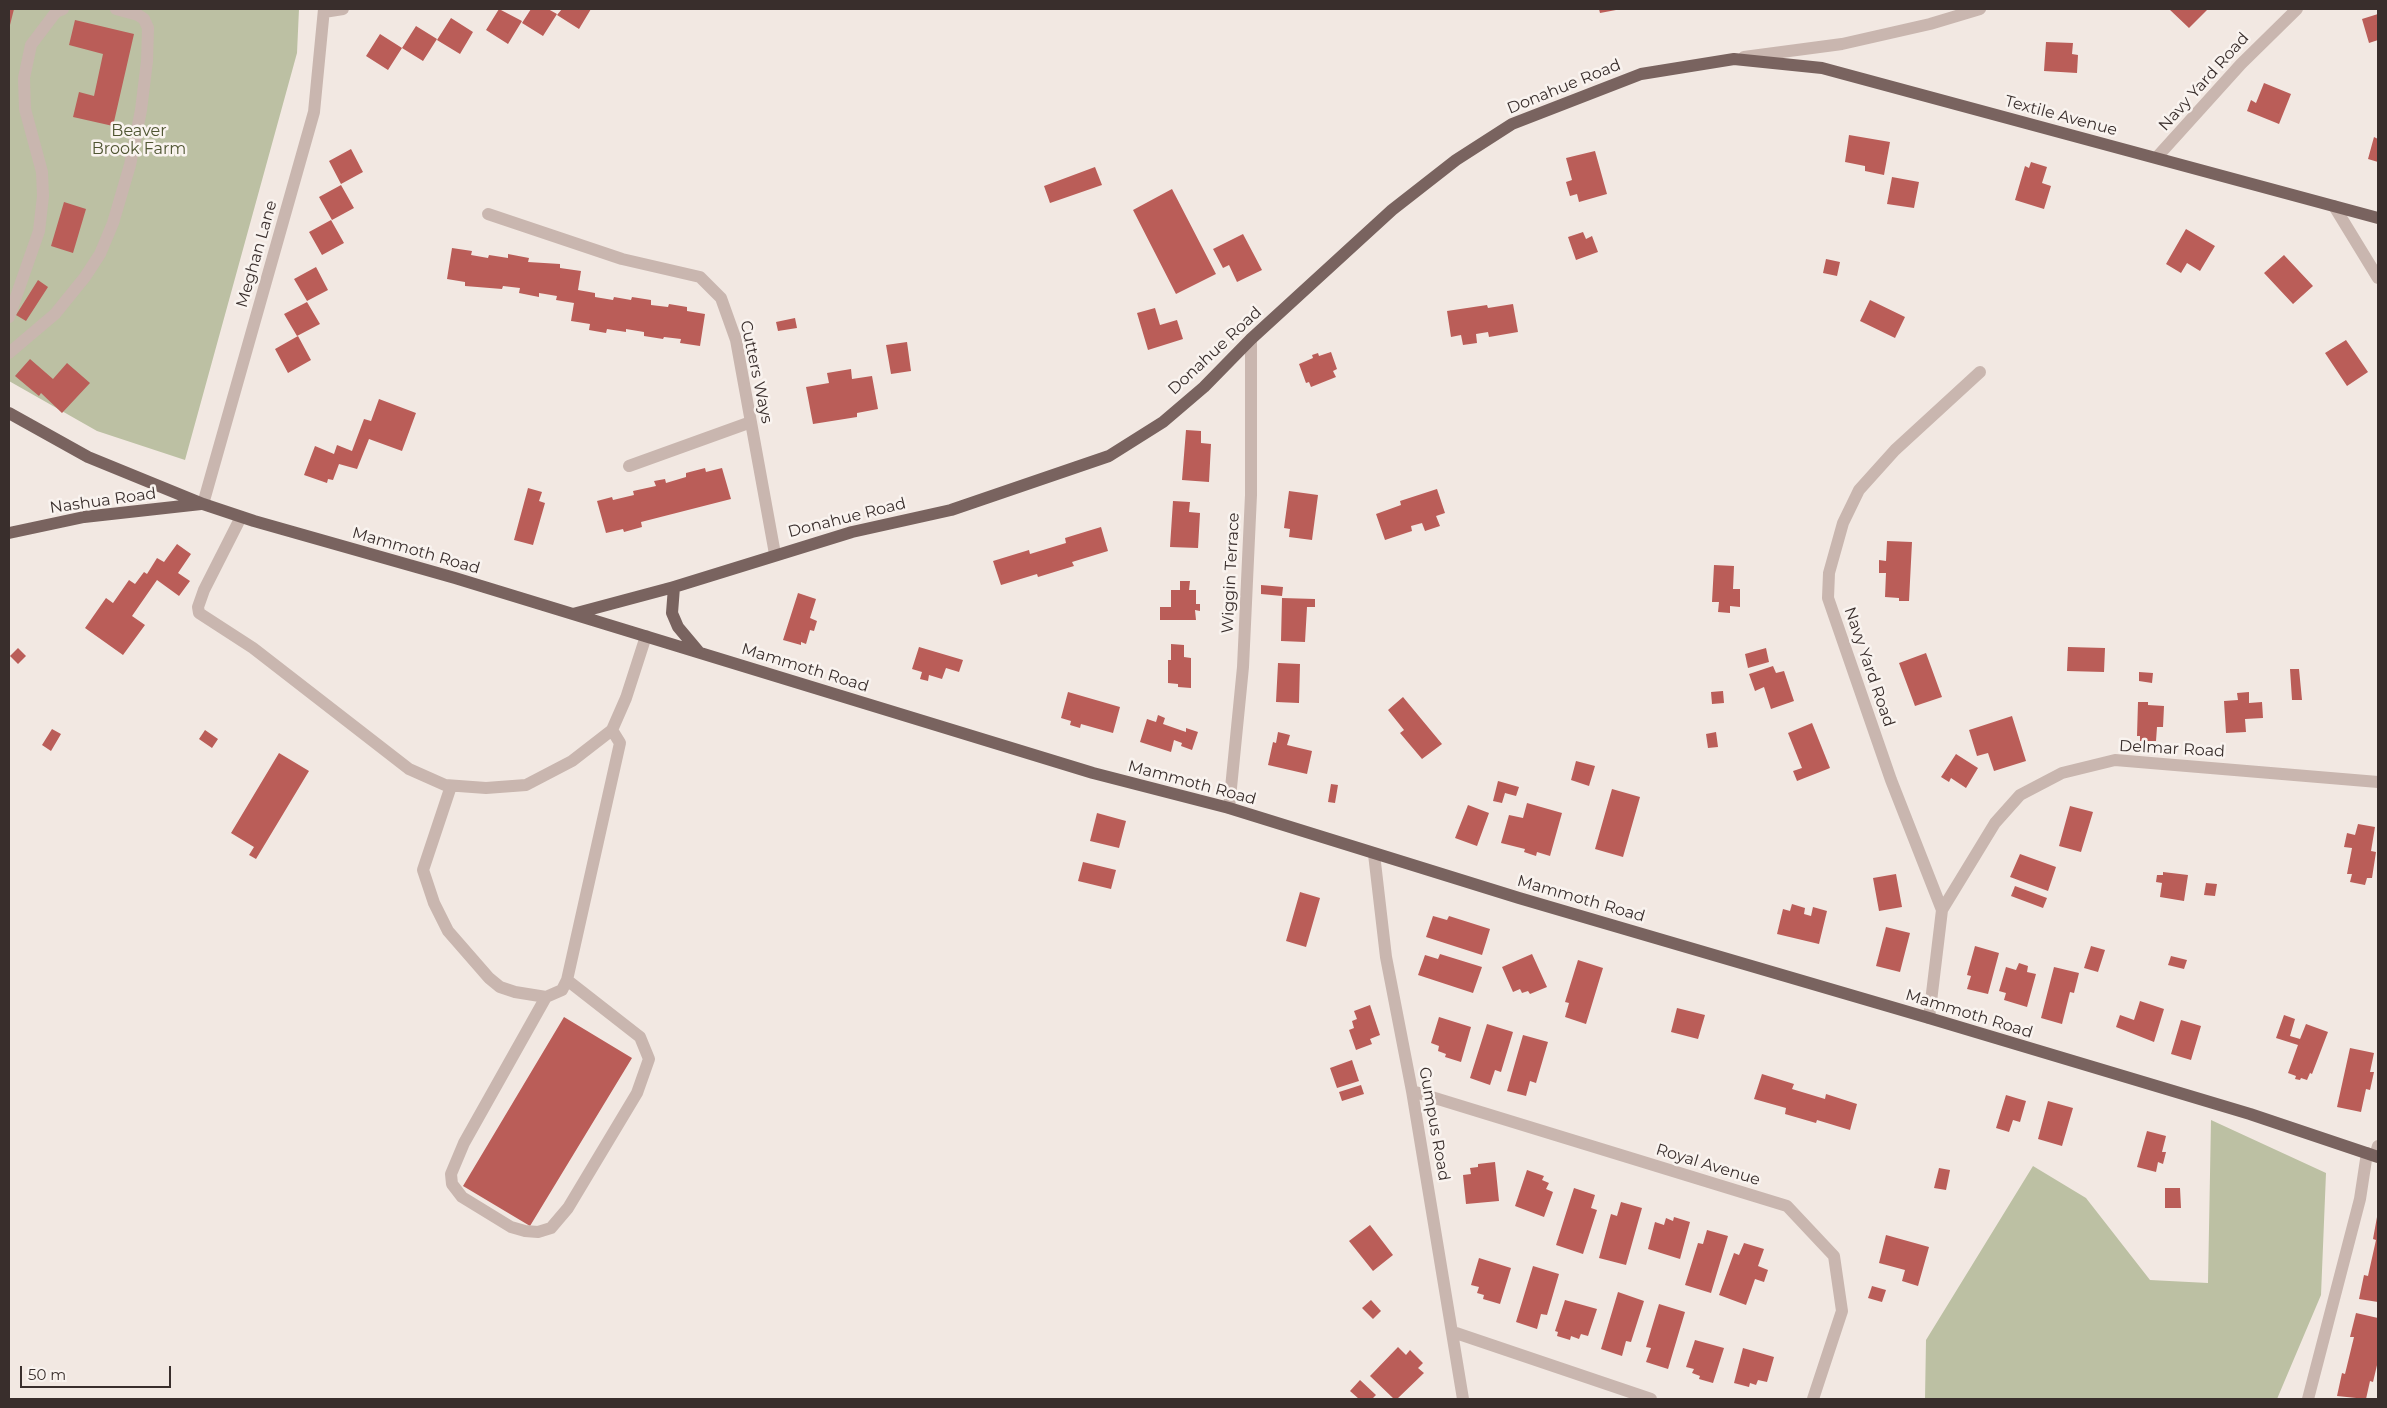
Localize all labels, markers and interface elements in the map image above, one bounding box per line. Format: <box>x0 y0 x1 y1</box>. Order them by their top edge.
street label: Navy Yard Road <box>2155 29 2253 135</box>
street label: Donahue Road <box>1504 55 1624 119</box>
street label: Textile Avenue <box>2003 92 2119 140</box>
park label: Beaver Brook Farm <box>92 121 186 159</box>
street label: Meghan Lane <box>233 198 281 310</box>
street label: Donahue Road <box>1164 303 1266 399</box>
street label: Cutters Ways <box>736 319 776 425</box>
street label: Nashua Road <box>49 484 157 518</box>
street label: Donahue Road <box>786 494 908 542</box>
street label: Wiggin Terrace <box>1218 512 1244 634</box>
street label: Mammoth Road <box>350 524 482 578</box>
street label: Navy Yard Road <box>1840 605 1898 729</box>
street label: Mammoth Road <box>739 640 871 696</box>
street label: Delmar Road <box>2119 737 2225 761</box>
street label: Mammoth Road <box>1126 757 1258 809</box>
street label: Mammoth Road <box>1515 872 1647 926</box>
street label: Mammoth Road <box>1903 986 2035 1042</box>
street label: Gumpus Road <box>1415 1065 1453 1183</box>
street label: Royal Avenue <box>1654 1140 1762 1190</box>
scale bar <box>22 1356 174 1388</box>
text: 50 m <box>28 1365 66 1384</box>

